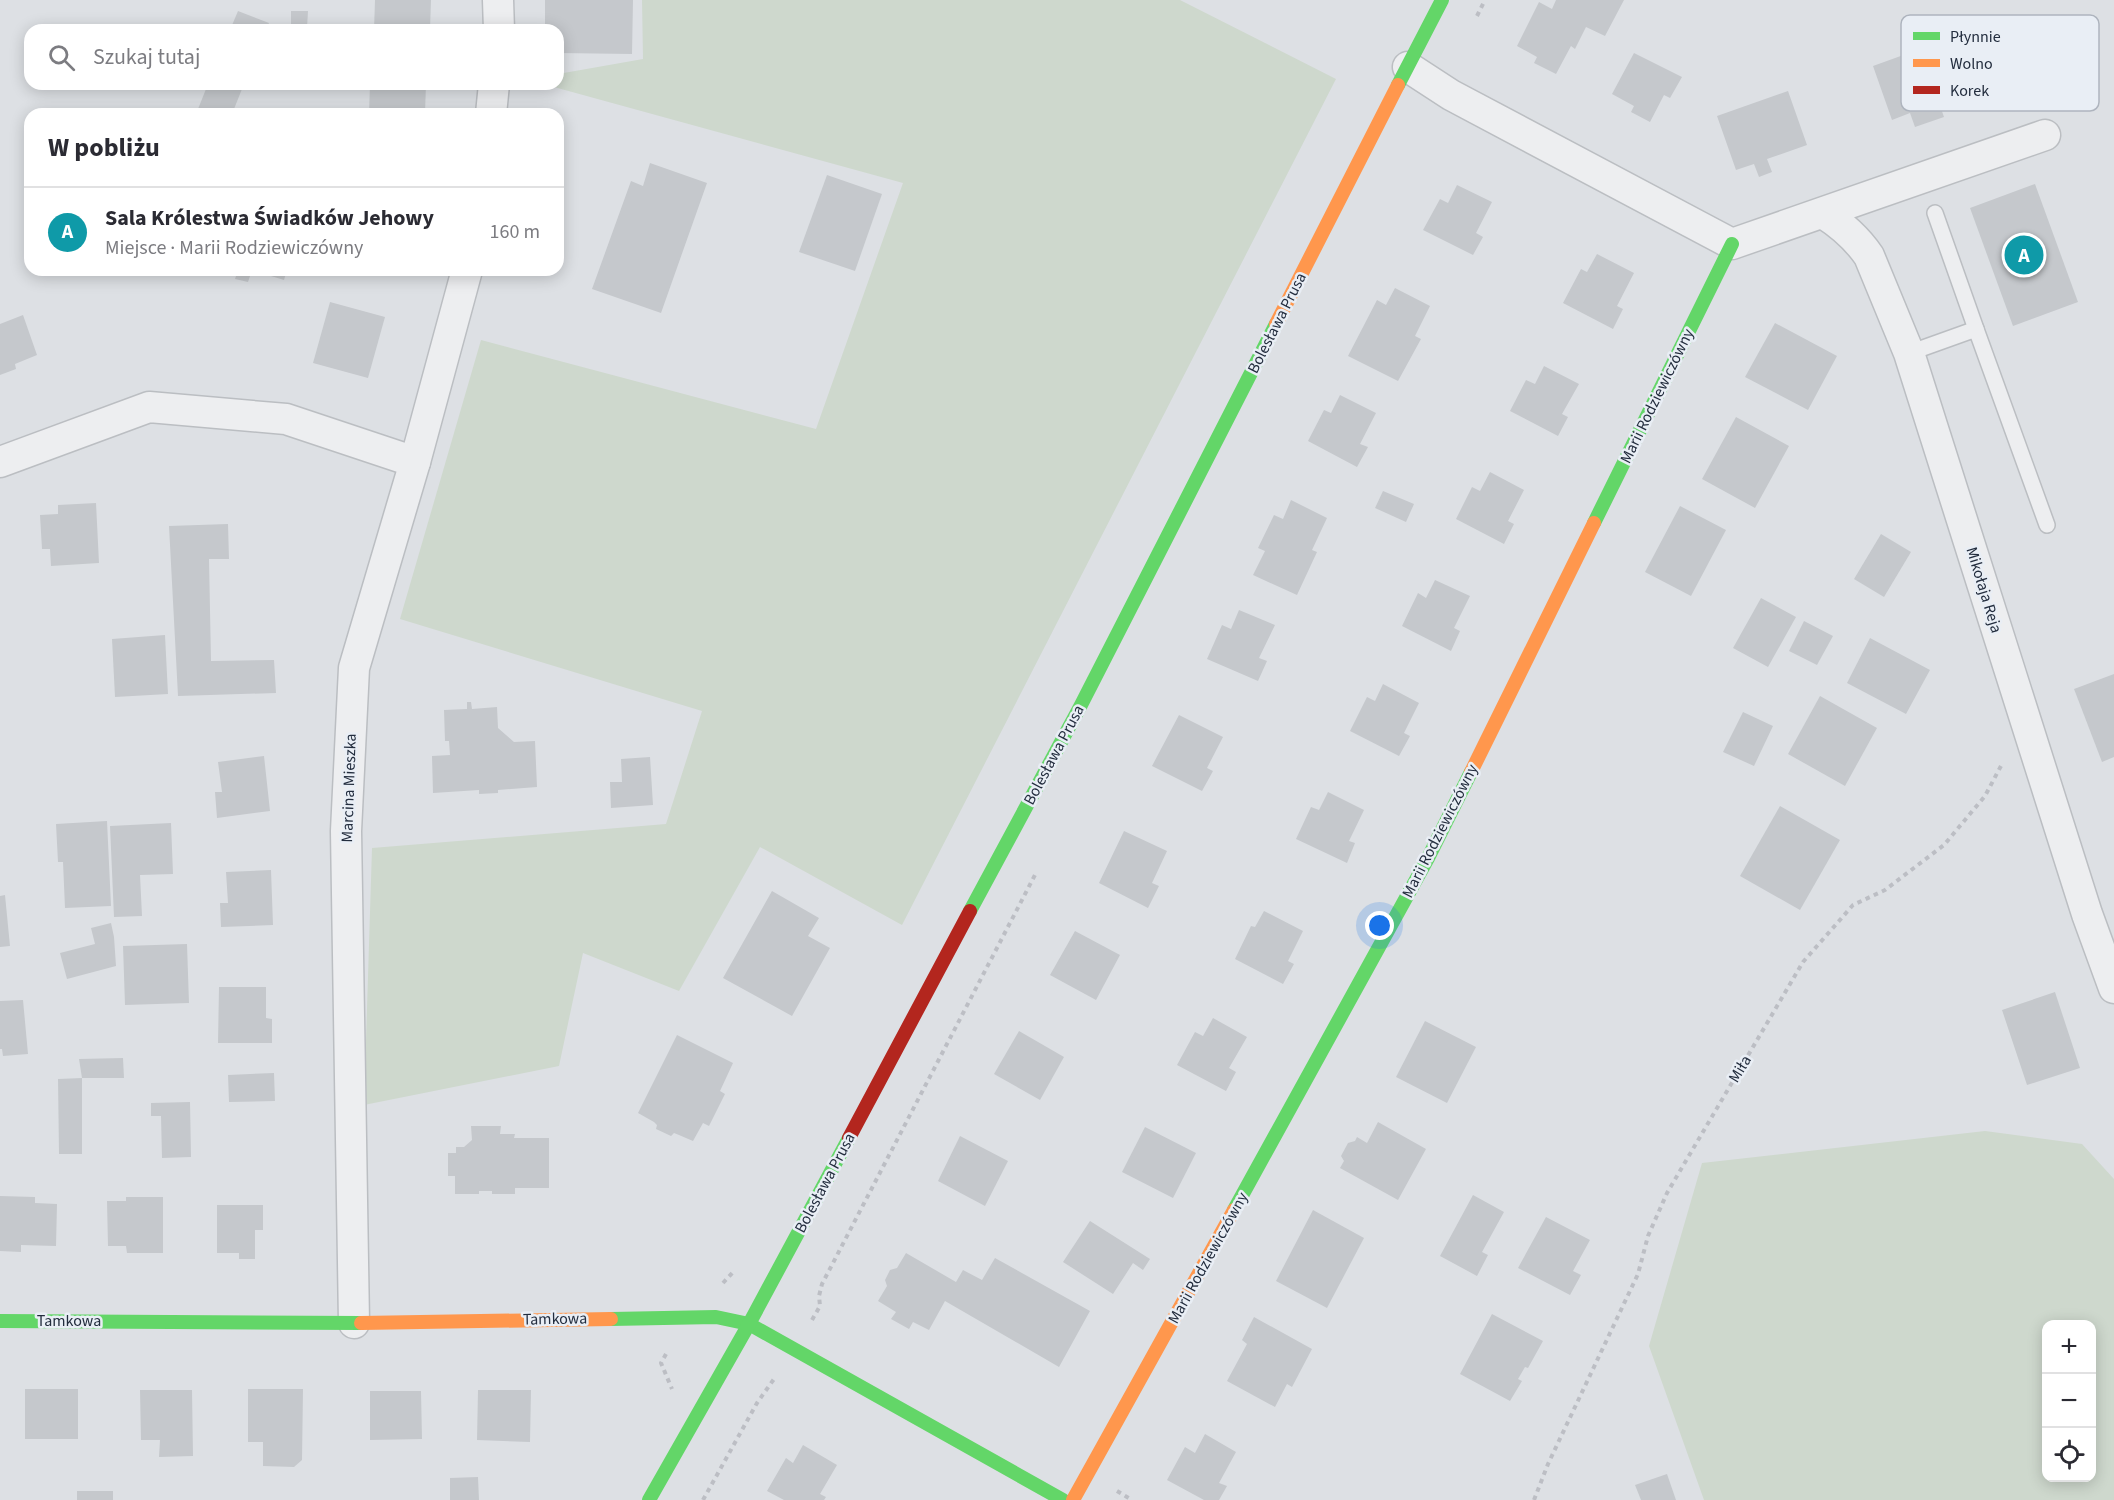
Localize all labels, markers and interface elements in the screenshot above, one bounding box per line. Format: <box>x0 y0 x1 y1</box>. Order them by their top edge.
legend <box>1901 15 2099 111</box>
search box <box>24 24 564 90</box>
text: Płynnie <box>1950 26 2001 48</box>
icon: search <box>45 41 78 74</box>
text: Szukaj tutaj <box>93 41 200 73</box>
text: Wolno <box>1950 53 1993 75</box>
text: Korek <box>1950 80 1989 102</box>
text: W pobliżu <box>48 129 160 166</box>
text: Sala Królestwa Świadków Jehowy <box>105 202 434 234</box>
text: A <box>62 218 73 246</box>
text: 160 m <box>490 218 540 246</box>
pin: A <box>2004 232 2044 278</box>
text: Miejsce · Marii Rodziewiczówny <box>105 234 363 262</box>
street label: Bolesława Prusa <box>1242 269 1312 377</box>
street label: Marii Rodziewiczówny <box>1615 325 1699 467</box>
street label: Mikołaja Reja <box>1960 544 2008 636</box>
street label: Bolesława Prusa <box>1018 701 1090 809</box>
street label: Marcina Mieszka <box>336 733 362 843</box>
street label: Marii Rodziewiczówny <box>1397 760 1483 902</box>
your location <box>1365 911 1394 940</box>
street label: Miła <box>1723 1051 1757 1087</box>
street label: Bolesława Prusa <box>789 1129 861 1237</box>
street label: Marii Rodziewiczówny <box>1163 1188 1254 1328</box>
street label: Tamkowa <box>523 1307 587 1331</box>
street label: Tamkowa <box>37 1310 101 1332</box>
map controls <box>2042 1320 2096 1482</box>
button: + <box>2042 1320 2096 1374</box>
button: − <box>2042 1374 2096 1428</box>
button: locate <box>2042 1428 2096 1482</box>

